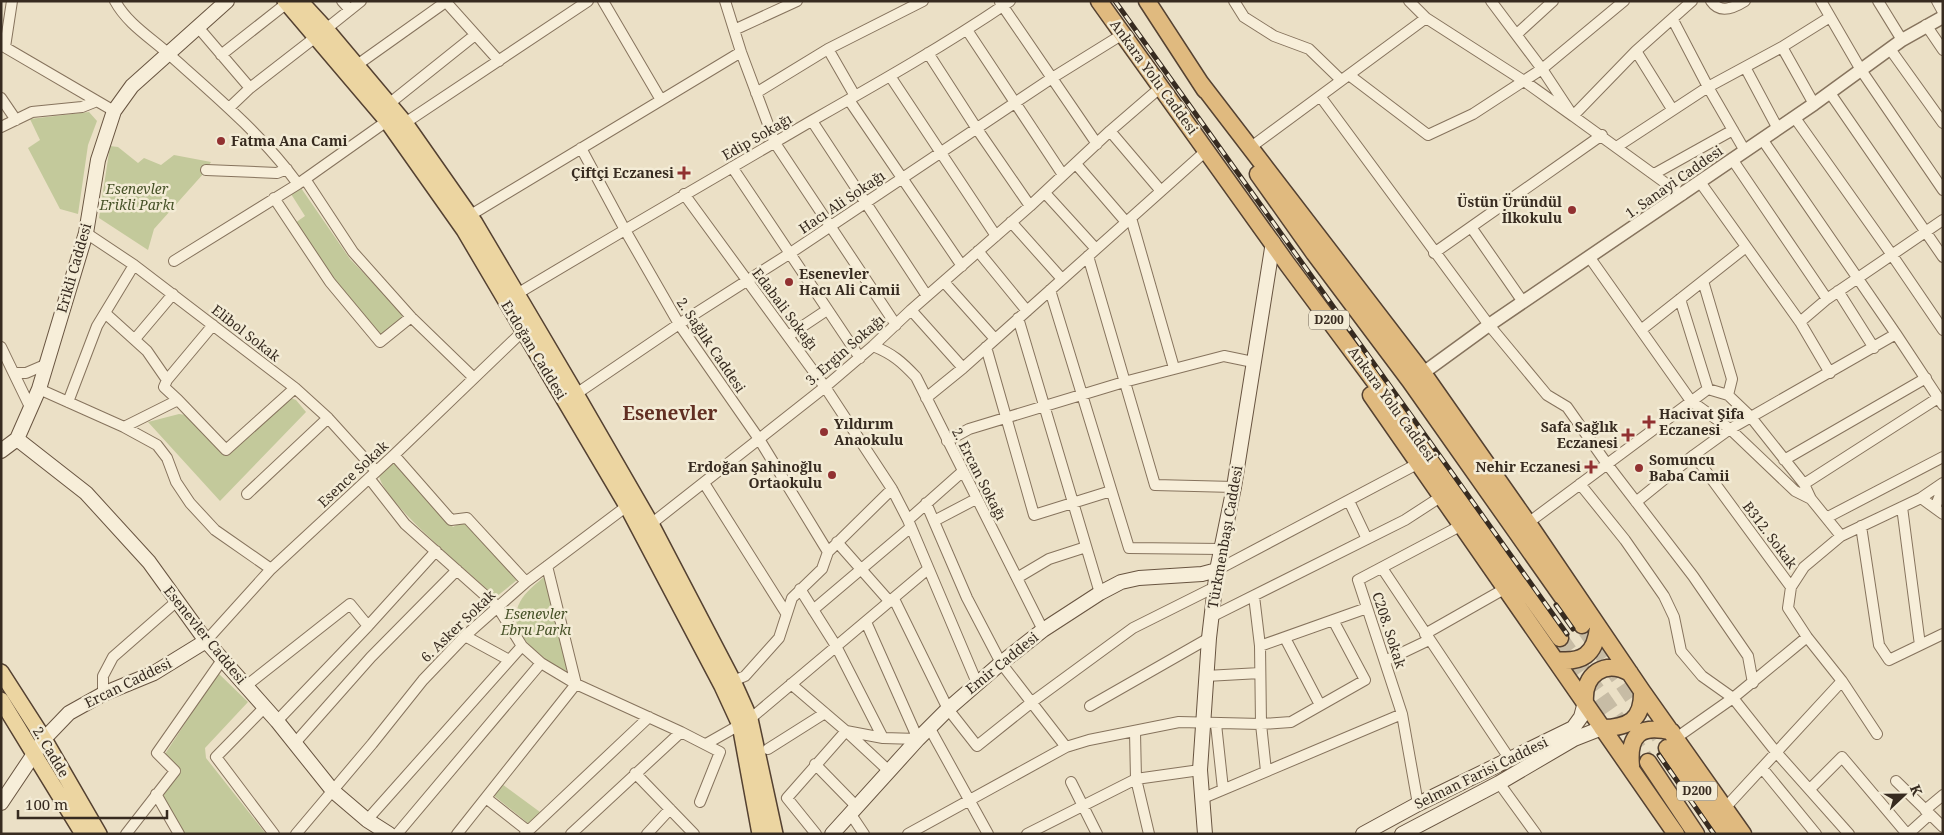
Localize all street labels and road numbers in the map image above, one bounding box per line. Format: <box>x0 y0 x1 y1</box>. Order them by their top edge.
street label: Ankara Yolu Caddesi <box>1106 16 1203 138</box>
street label: Edip Sokağı <box>718 109 796 164</box>
street label: 1. Sanayi Caddesi <box>1621 141 1727 222</box>
street label: Hacı Ali Sokağı <box>795 165 889 237</box>
street label: Erikli Caddesi <box>52 220 96 315</box>
street label: Edabali Sokağı <box>748 264 823 354</box>
street label: 2. Sağlık Caddesi <box>673 294 751 396</box>
street label: Erdoğan Caddesi <box>497 297 572 403</box>
street label: Elibol Sokak <box>208 300 285 366</box>
street label: 3. Ergin Sokağı <box>801 310 889 389</box>
road number: D200 <box>1309 310 1349 330</box>
street label: Ankara Yolu Caddesi <box>1344 343 1441 465</box>
street label: 2. Ercan Sokağı <box>948 424 1011 524</box>
street label: Esence Sokak <box>313 436 392 511</box>
street label: Türkmenbaşı Caddesi <box>1203 463 1247 610</box>
street label: B312. Sokak <box>1739 497 1802 573</box>
street label: Esenevler Caddesi <box>160 582 251 688</box>
street label: 6. Asker Sokak <box>416 585 500 666</box>
street label: C208. Sokak <box>1368 589 1411 671</box>
street label: Emir Caddesi <box>961 627 1043 698</box>
street label: Ercan Caddesi <box>81 653 175 712</box>
street label: 2. Cadde <box>29 723 74 781</box>
street label: Selman Farisi Caddesi <box>1411 732 1551 813</box>
road number: D200 <box>1677 781 1717 800</box>

